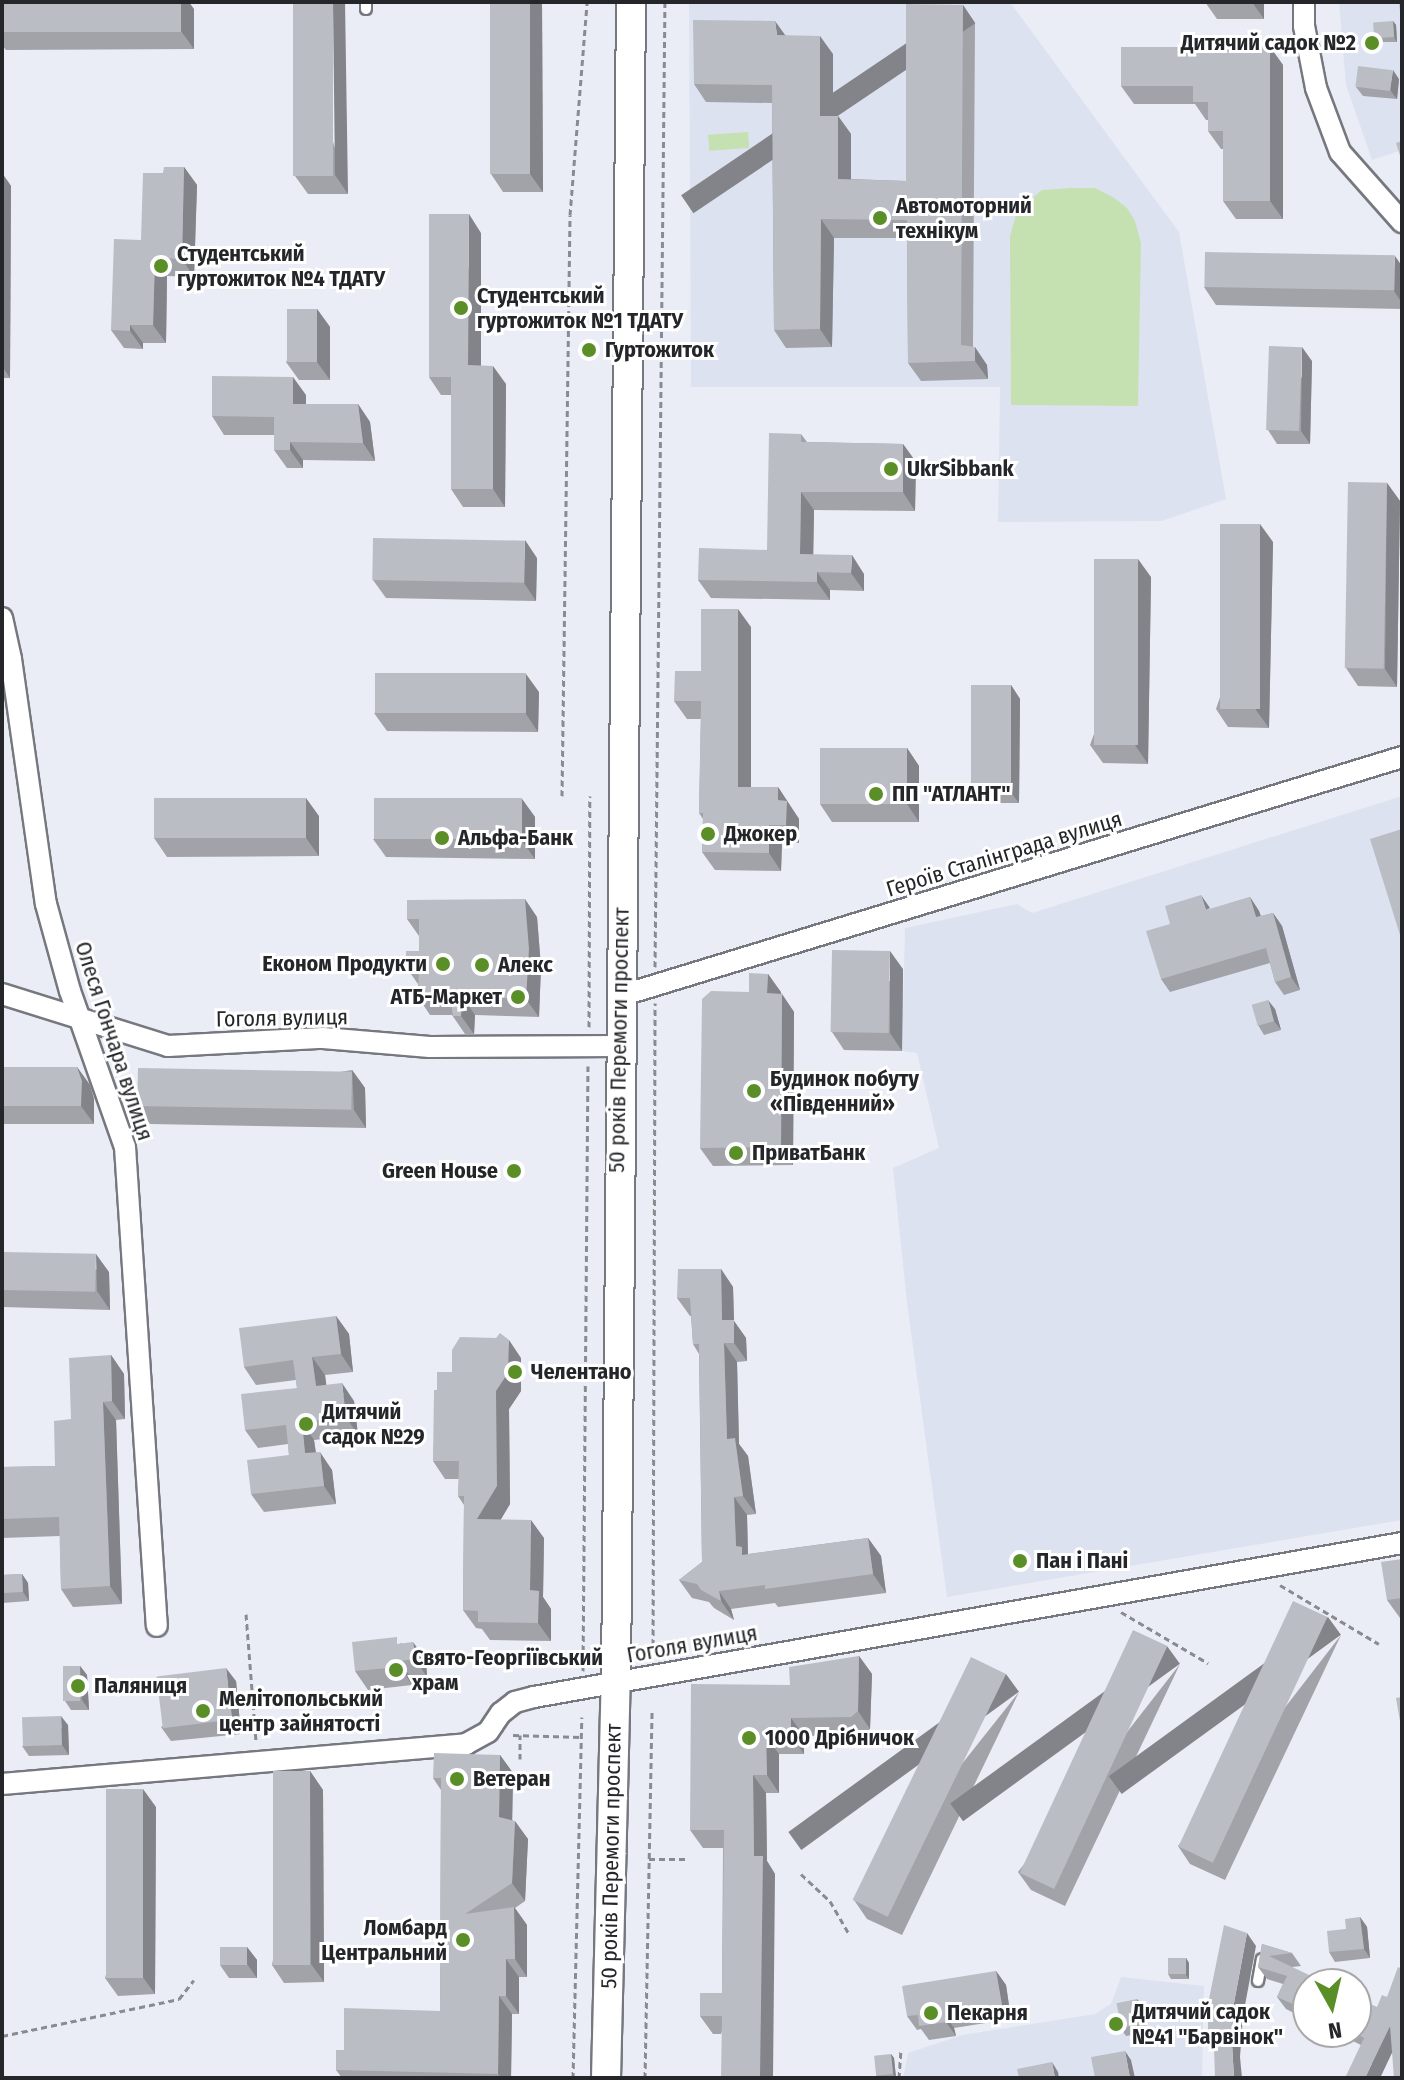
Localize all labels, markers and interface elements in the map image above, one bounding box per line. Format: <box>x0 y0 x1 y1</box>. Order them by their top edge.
place label: Дитячий садок №2 <box>1181 30 1356 56</box>
marker: Дитячий садок №2 <box>1363 34 1381 52</box>
place label: Автомоторний технікум <box>896 192 1032 244</box>
marker: Автомоторний технікум <box>871 209 889 227</box>
place label: Студентський гуртожиток №4 ТДАТУ <box>177 240 385 292</box>
marker: Студентський гуртожиток №4 ТДАТУ <box>152 257 170 275</box>
place label: Студентський гуртожиток №1 ТДАТУ <box>477 282 683 334</box>
marker: Студентський гуртожиток №1 ТДАТУ <box>452 299 470 317</box>
place label: Гуртожиток <box>605 337 714 363</box>
marker: Гуртожиток <box>580 341 598 359</box>
place label: UkrSibbank <box>907 456 1014 482</box>
marker: UkrSibbank <box>882 460 900 478</box>
place label: ПП "АТЛАНТ" <box>892 781 1011 807</box>
marker: ПП "АТЛАНТ" <box>867 785 885 803</box>
street label: Героїв Сталінграда вулиця <box>883 806 1125 902</box>
place label: Джокер <box>724 821 797 847</box>
place label: Альфа-Банк <box>458 825 573 851</box>
marker: Джокер <box>699 825 717 843</box>
marker: Альфа-Банк <box>433 829 451 847</box>
street label: 50 років Перемоги проспект <box>603 907 635 1173</box>
street label: Олеся Гончара вулиця <box>69 938 159 1144</box>
place label: Економ Продукти <box>262 951 427 977</box>
place label: Алекс <box>498 952 553 978</box>
marker: Економ Продукти <box>434 955 452 973</box>
marker: Алекс <box>473 956 491 974</box>
place label: АТБ-Маркет <box>391 984 502 1010</box>
marker: АТБ-Маркет <box>509 988 527 1006</box>
street label: Гоголя вулиця <box>216 1004 348 1032</box>
place label: Будинок побуту «Південний» <box>770 1065 919 1116</box>
marker: Будинок побуту «Південний» <box>745 1082 763 1100</box>
place label: ПриватБанк <box>752 1140 865 1166</box>
marker: ПриватБанк <box>727 1144 745 1162</box>
place label: Green House <box>382 1158 498 1184</box>
marker: Green House <box>505 1162 523 1180</box>
place label: Челентано <box>531 1359 632 1385</box>
marker: Челентано <box>506 1363 524 1381</box>
place label: Дитячий садок №29 <box>322 1398 425 1450</box>
marker: Дитячий садок №29 <box>297 1415 315 1433</box>
place label: Пан і Пані <box>1036 1548 1128 1574</box>
marker: Пан і Пані <box>1011 1552 1029 1570</box>
street label: Гоголя вулиця <box>625 1620 759 1668</box>
place label: Свято-Георгіївський храм <box>412 1644 603 1696</box>
marker: Свято-Георгіївський храм <box>387 1661 405 1679</box>
place label: Паляниця <box>94 1673 187 1699</box>
marker: Паляниця <box>69 1677 87 1695</box>
place label: Мелітопольський центр зайнятості <box>219 1685 383 1736</box>
marker: Мелітопольський центр зайнятості <box>194 1702 212 1720</box>
street label: 50 років Перемоги проспект <box>595 1723 627 1989</box>
place label: 1000 Дрібничок <box>765 1725 914 1751</box>
marker: 1000 Дрібничок <box>740 1729 758 1747</box>
place label: Ветеран <box>473 1766 550 1792</box>
marker: Ветеран <box>448 1770 466 1788</box>
place label: Ломбард Центральний <box>321 1914 447 1966</box>
marker: Ломбард Центральний <box>454 1931 472 1949</box>
north arrow <box>1292 1968 1372 2048</box>
place label: Дитячий садок №41 "Барвінок" <box>1132 1998 1283 2050</box>
place label: Пекарня <box>947 2000 1028 2026</box>
marker: Пекарня <box>922 2004 940 2022</box>
marker: Дитячий садок №41 "Барвінок" <box>1107 2015 1125 2033</box>
text: N <box>1327 2016 1344 2045</box>

